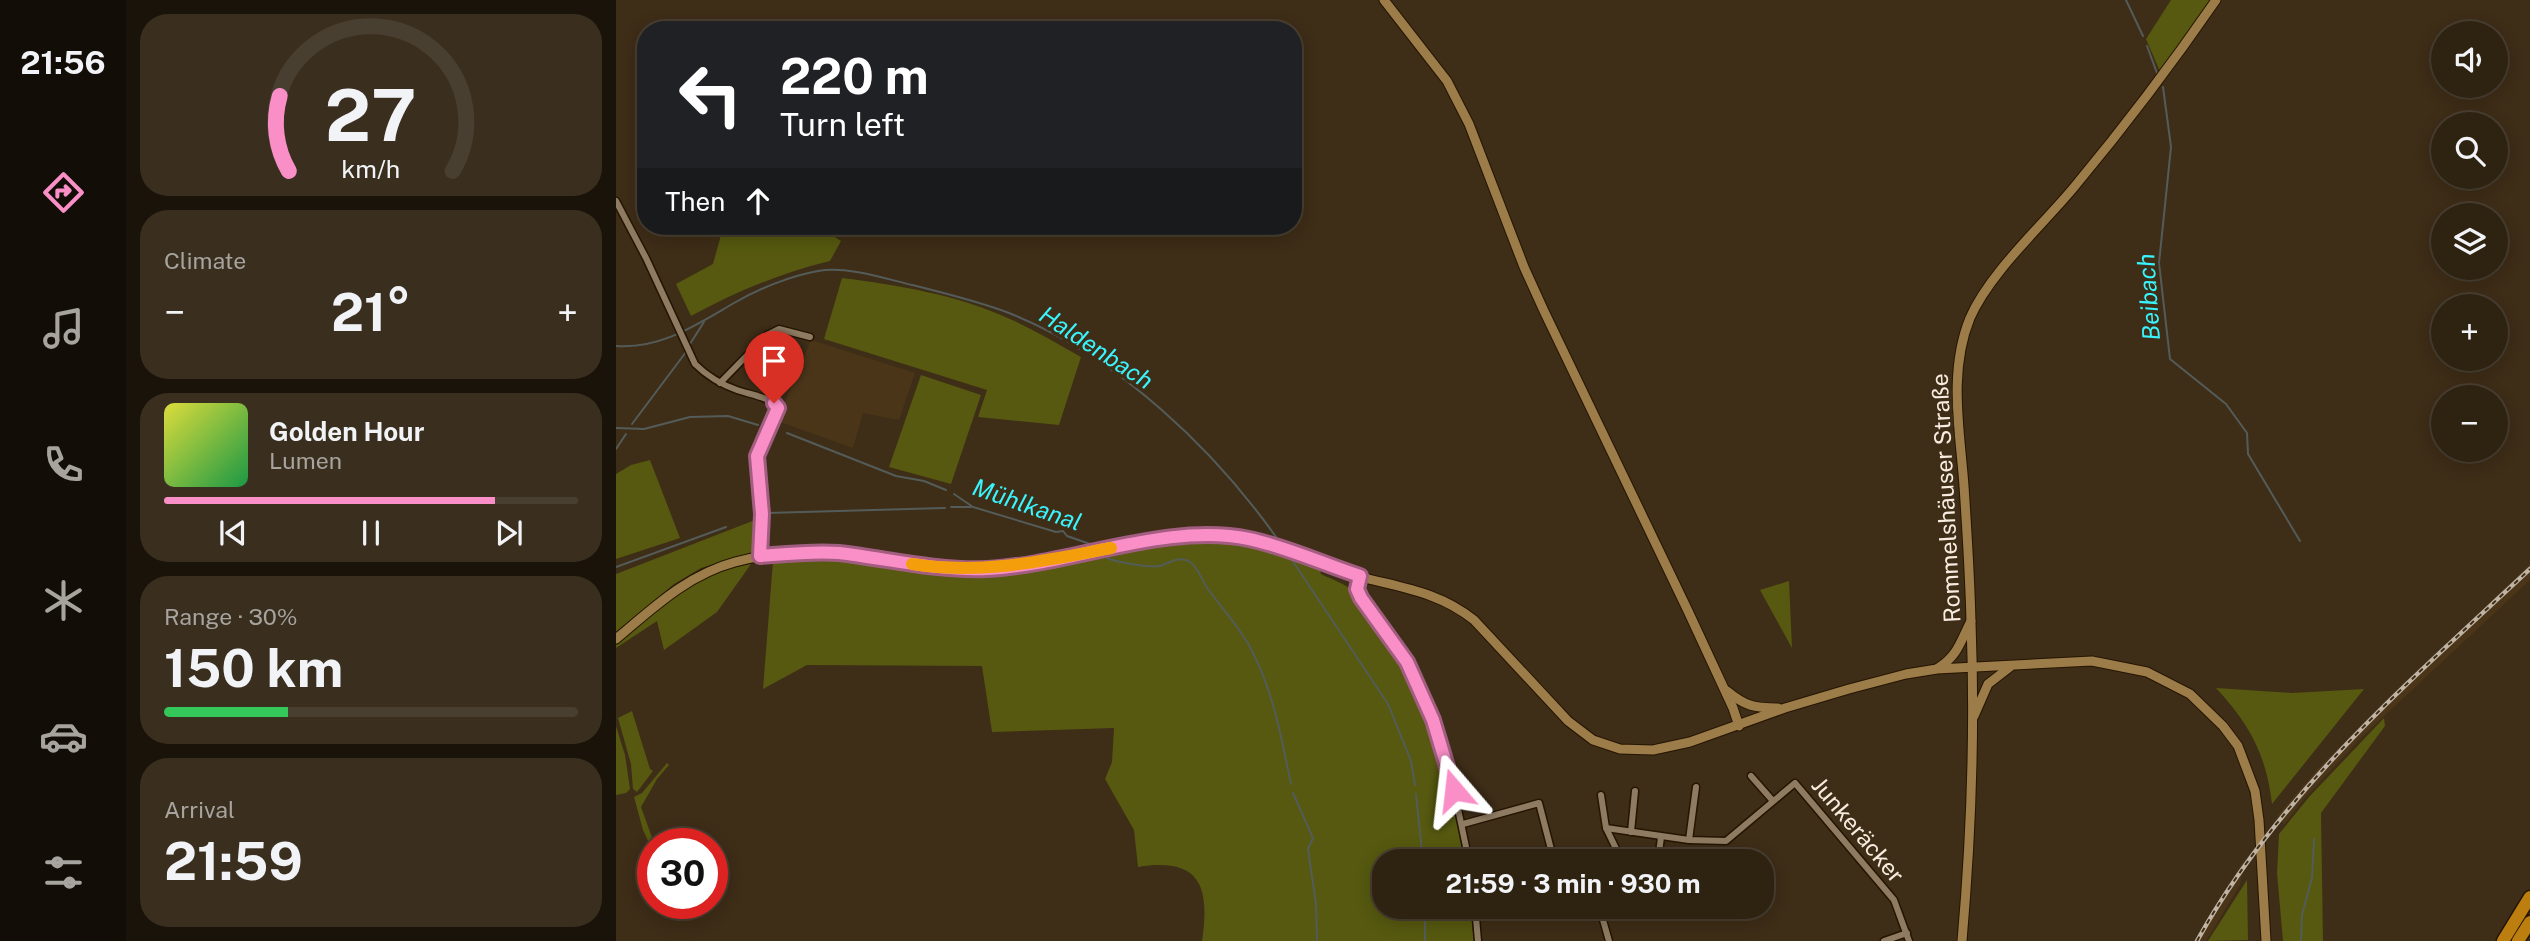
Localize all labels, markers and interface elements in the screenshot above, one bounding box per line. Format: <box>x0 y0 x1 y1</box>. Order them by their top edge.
map controls <box>2431 21 2508 462</box>
button: sound <box>2431 21 2508 98</box>
text: 21:56 <box>20 44 106 81</box>
text: 220 m <box>780 47 929 105</box>
icon: left <box>665 49 756 140</box>
text: 27 <box>325 72 417 157</box>
text: Turn left <box>780 106 905 143</box>
button: search <box>2431 112 2508 189</box>
text: km/h <box>342 154 400 184</box>
icon: directions <box>39 168 88 217</box>
icon: ahead <box>739 182 777 220</box>
text: Then <box>665 186 725 217</box>
button: layers <box>2431 203 2508 280</box>
text: Climate <box>164 247 246 274</box>
water label: Beibach <box>2131 253 2165 342</box>
text: 21° <box>331 282 411 343</box>
text: − <box>164 290 185 335</box>
text: + <box>557 290 578 335</box>
button: + <box>2431 294 2508 371</box>
water label: Haldenbach <box>1034 300 1159 394</box>
icon: music <box>39 304 88 353</box>
pin <box>744 331 804 403</box>
icon: arrive <box>755 342 793 380</box>
street label: Rommelshäuser Straße <box>1925 373 1966 623</box>
button: − <box>2431 385 2508 462</box>
text: Golden Hour <box>269 416 424 447</box>
icon: phone <box>39 440 88 489</box>
text: Lumen <box>269 447 342 474</box>
water label: Mühlkanal <box>969 472 1085 536</box>
icon: previous <box>214 514 252 552</box>
icon: pause <box>352 514 390 552</box>
icon: next <box>490 514 528 552</box>
icon: climate <box>39 576 88 625</box>
text: Range · 30% <box>164 603 298 630</box>
text: 150 km <box>164 638 343 699</box>
icon: car <box>39 712 88 761</box>
position arrow <box>1417 753 1491 827</box>
street label: Junkeräcker <box>1807 772 1910 888</box>
text: Arrival <box>164 796 235 823</box>
speed limit sign: 30 <box>637 828 728 919</box>
text: 21:59 <box>164 831 303 892</box>
icon: filters <box>39 848 88 897</box>
text: 21:59 · 3 min · 930 m <box>1445 868 1701 899</box>

